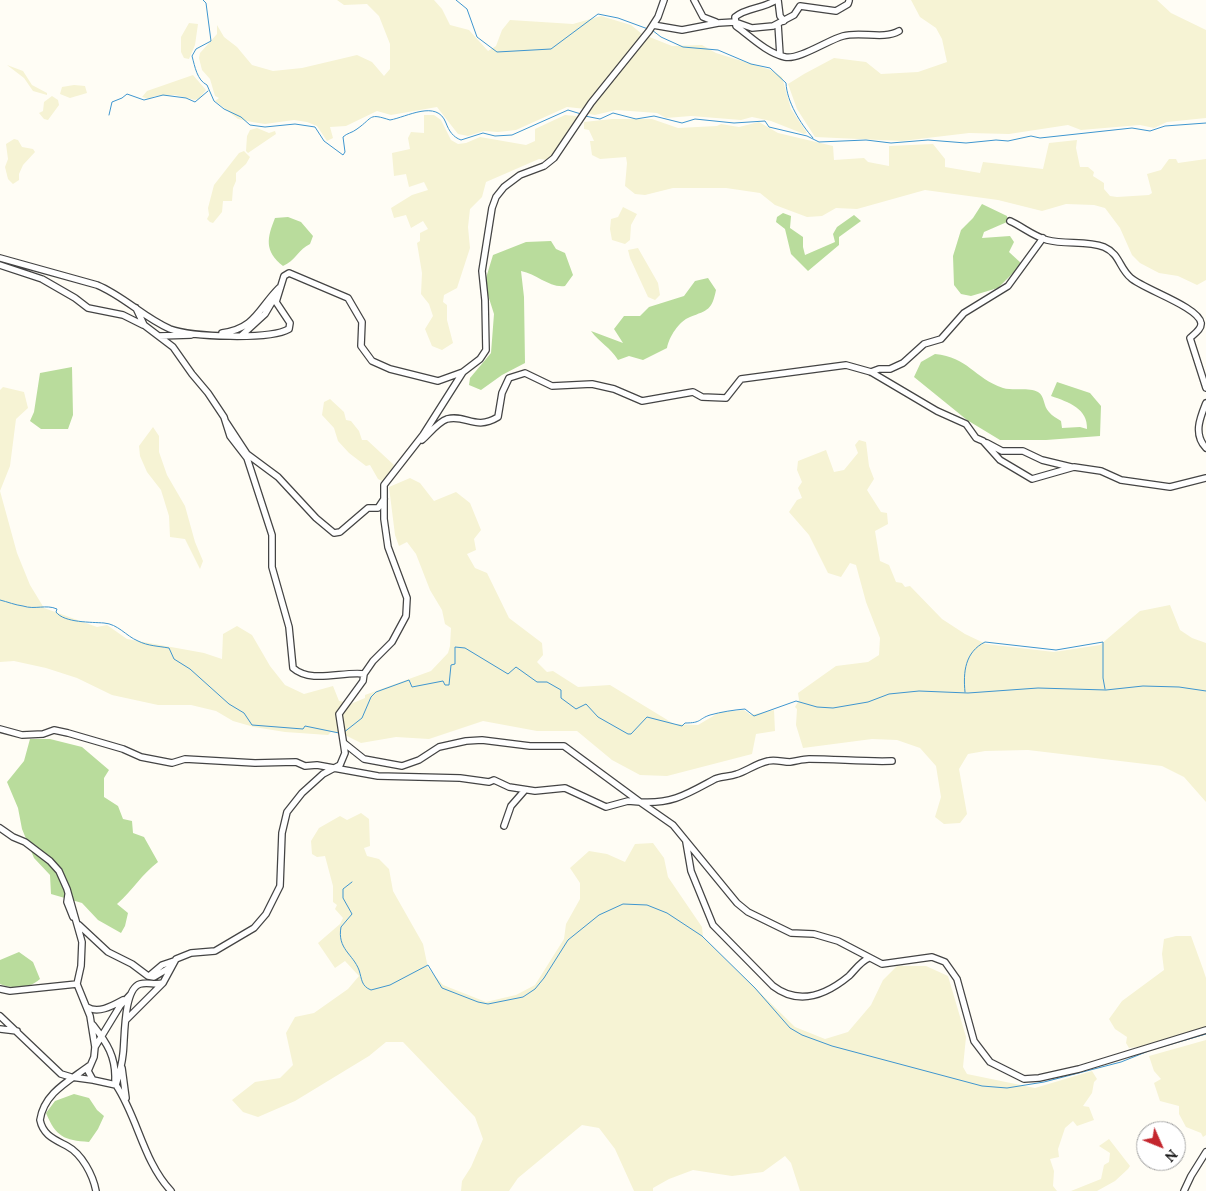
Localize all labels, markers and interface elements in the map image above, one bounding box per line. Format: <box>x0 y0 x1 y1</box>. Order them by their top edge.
north arrow <box>1136 1121 1186 1171</box>
text: N <box>1161 1146 1181 1166</box>

